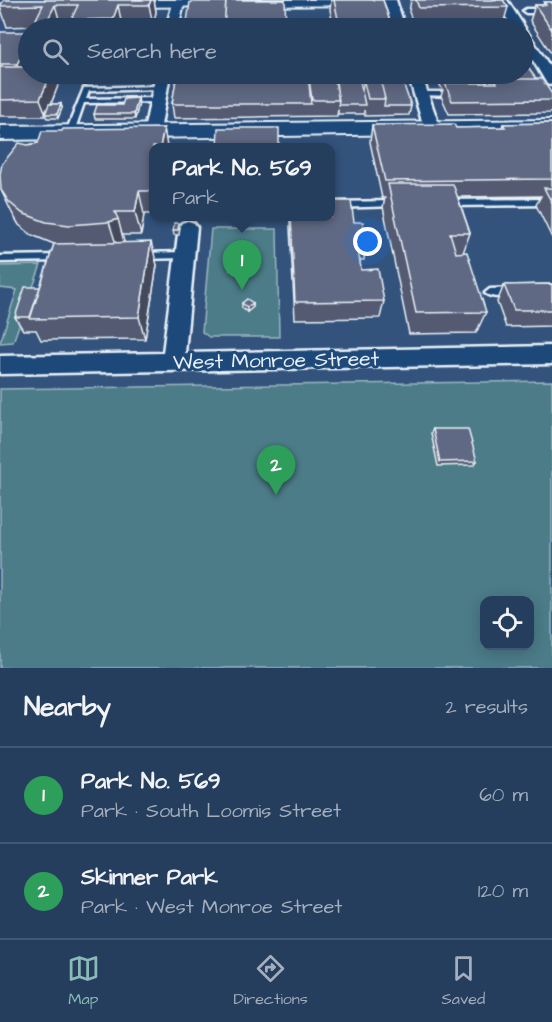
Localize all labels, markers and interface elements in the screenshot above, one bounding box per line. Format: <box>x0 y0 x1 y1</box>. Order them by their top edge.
search box <box>18 18 534 84</box>
icon: search <box>39 35 72 68</box>
text: Search here <box>87 36 217 67</box>
popup <box>149 143 335 221</box>
text: Park No. 569 <box>172 153 312 184</box>
text: Park <box>172 184 218 212</box>
your location <box>353 227 382 256</box>
pin: 1 <box>222 240 262 290</box>
street label: West Monroe Street <box>173 344 380 377</box>
pin: 2 <box>256 446 296 495</box>
map controls <box>480 596 534 650</box>
button: locate <box>480 596 534 650</box>
text: Nearby <box>24 689 111 725</box>
text: 2 results <box>445 693 528 721</box>
text: Park No. 569 <box>81 766 221 797</box>
text: 1 <box>42 781 45 809</box>
text: 60 m <box>479 781 528 809</box>
text: Park · South Loomis Street <box>81 797 341 825</box>
text: Skinner Park <box>81 862 218 893</box>
text: 2 <box>38 877 49 905</box>
text: 120 m <box>478 877 528 905</box>
text: Park · West Monroe Street <box>81 893 342 921</box>
tab: Map <box>67 952 100 1010</box>
tab: Directions <box>234 952 308 1010</box>
tab: Saved <box>442 952 485 1010</box>

